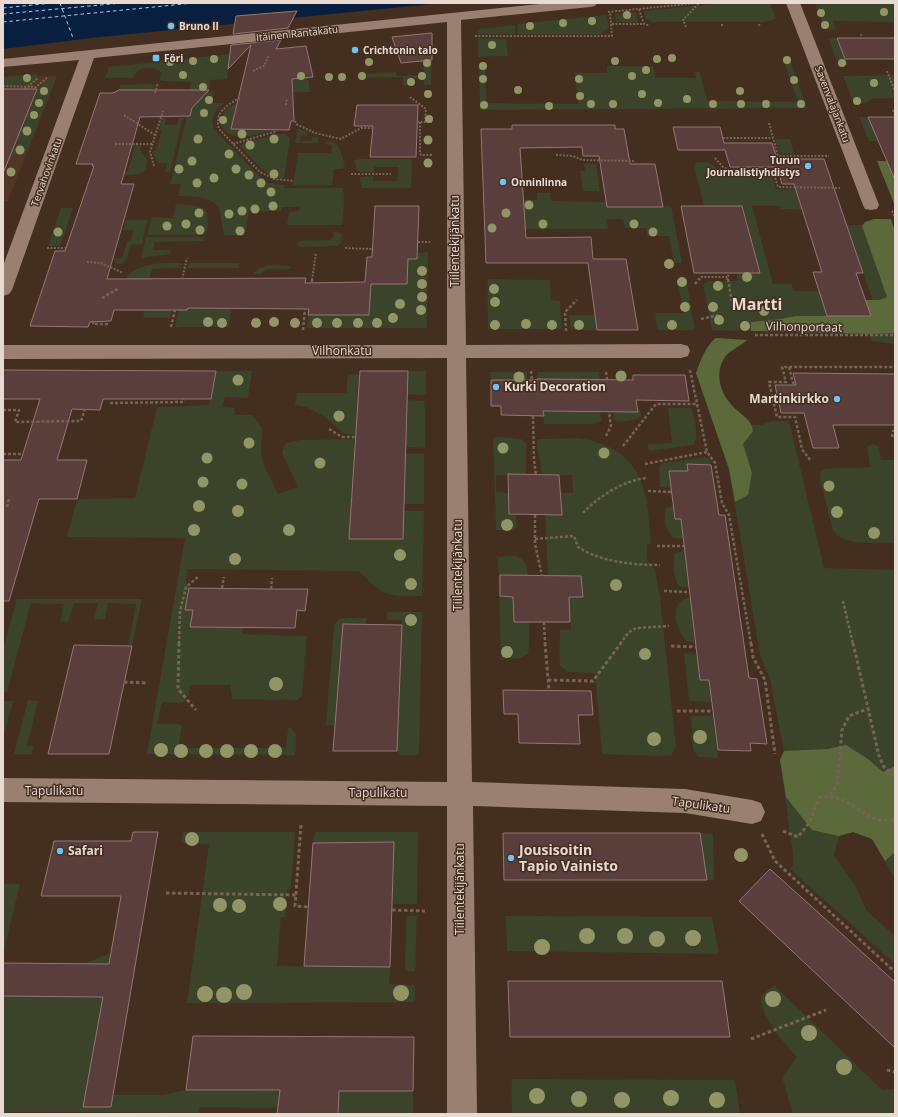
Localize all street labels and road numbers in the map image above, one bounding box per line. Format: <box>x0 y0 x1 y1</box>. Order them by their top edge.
street label: Itäinen Rantakatu <box>255 22 339 44</box>
street label: Savenvalajankatu <box>812 64 854 144</box>
street label: Tervahovinkatu <box>27 136 65 208</box>
street label: Tiilentekijänkatu <box>446 195 463 287</box>
street label: Vilhonportaat <box>766 317 842 336</box>
street label: Vilhonkatu <box>312 342 372 359</box>
street label: Tiilentekijänkatu <box>449 519 466 611</box>
street label: Tapulikatu <box>25 782 83 799</box>
street label: Tapulikatu <box>349 784 407 801</box>
street label: Tapulikatu <box>671 792 731 817</box>
street label: Tiilentekijänkatu <box>451 843 468 935</box>

